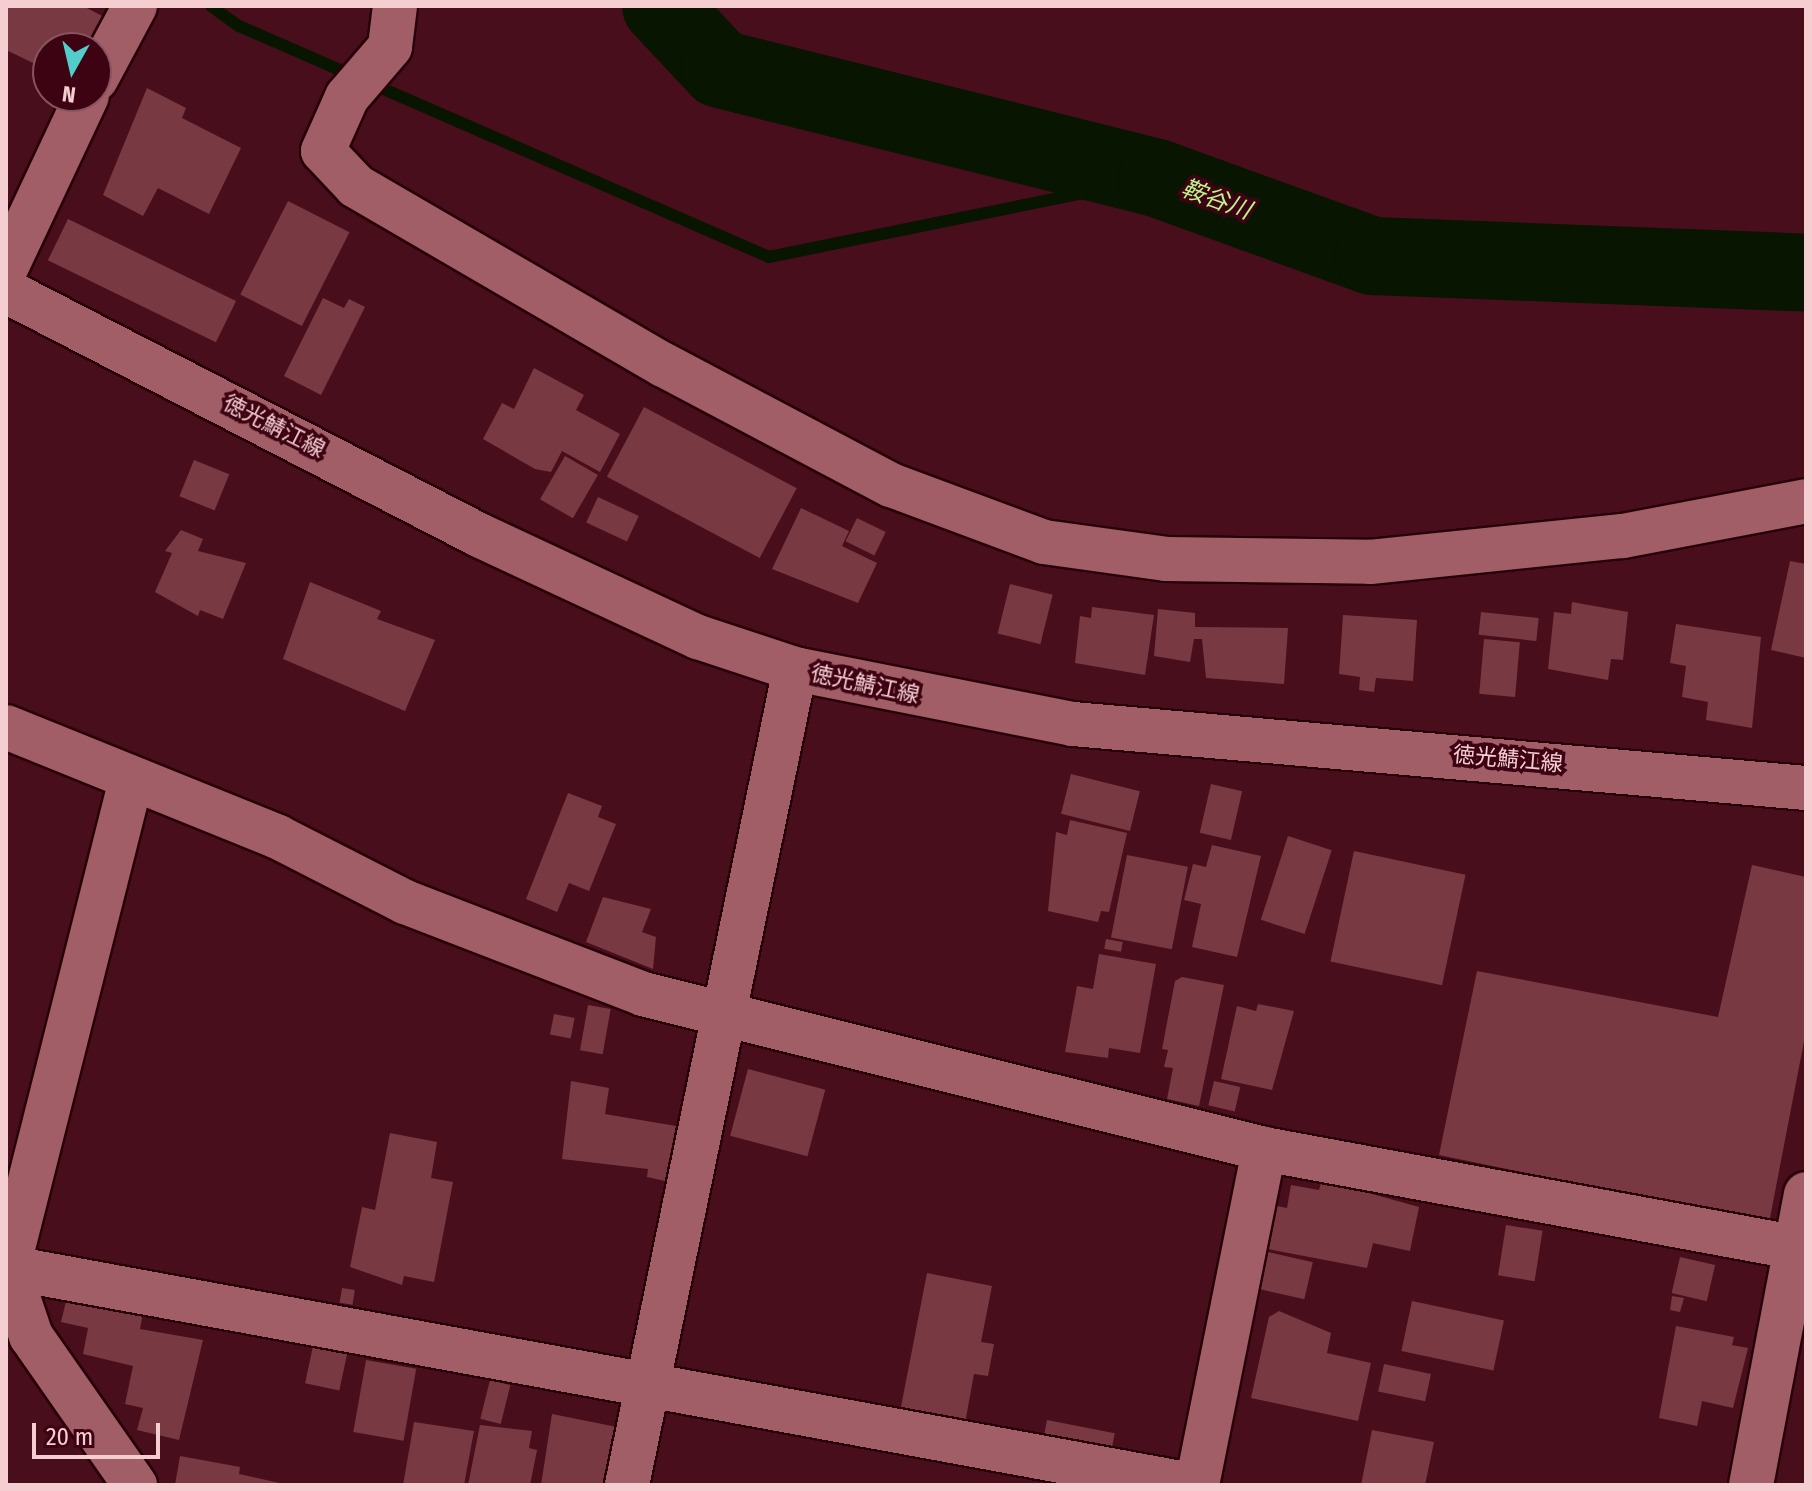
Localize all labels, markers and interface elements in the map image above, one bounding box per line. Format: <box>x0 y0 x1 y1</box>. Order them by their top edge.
north arrow <box>32 32 112 112</box>
text: N <box>60 80 77 109</box>
water label: 鞍谷川 <box>1177 174 1255 226</box>
street label: 徳光鯖江線 <box>219 389 329 463</box>
street label: 徳光鯖江線 <box>808 660 922 708</box>
street label: 徳光鯖江線 <box>1452 741 1564 777</box>
scale bar <box>36 1407 164 1457</box>
text: 20 m <box>46 1423 93 1451</box>

